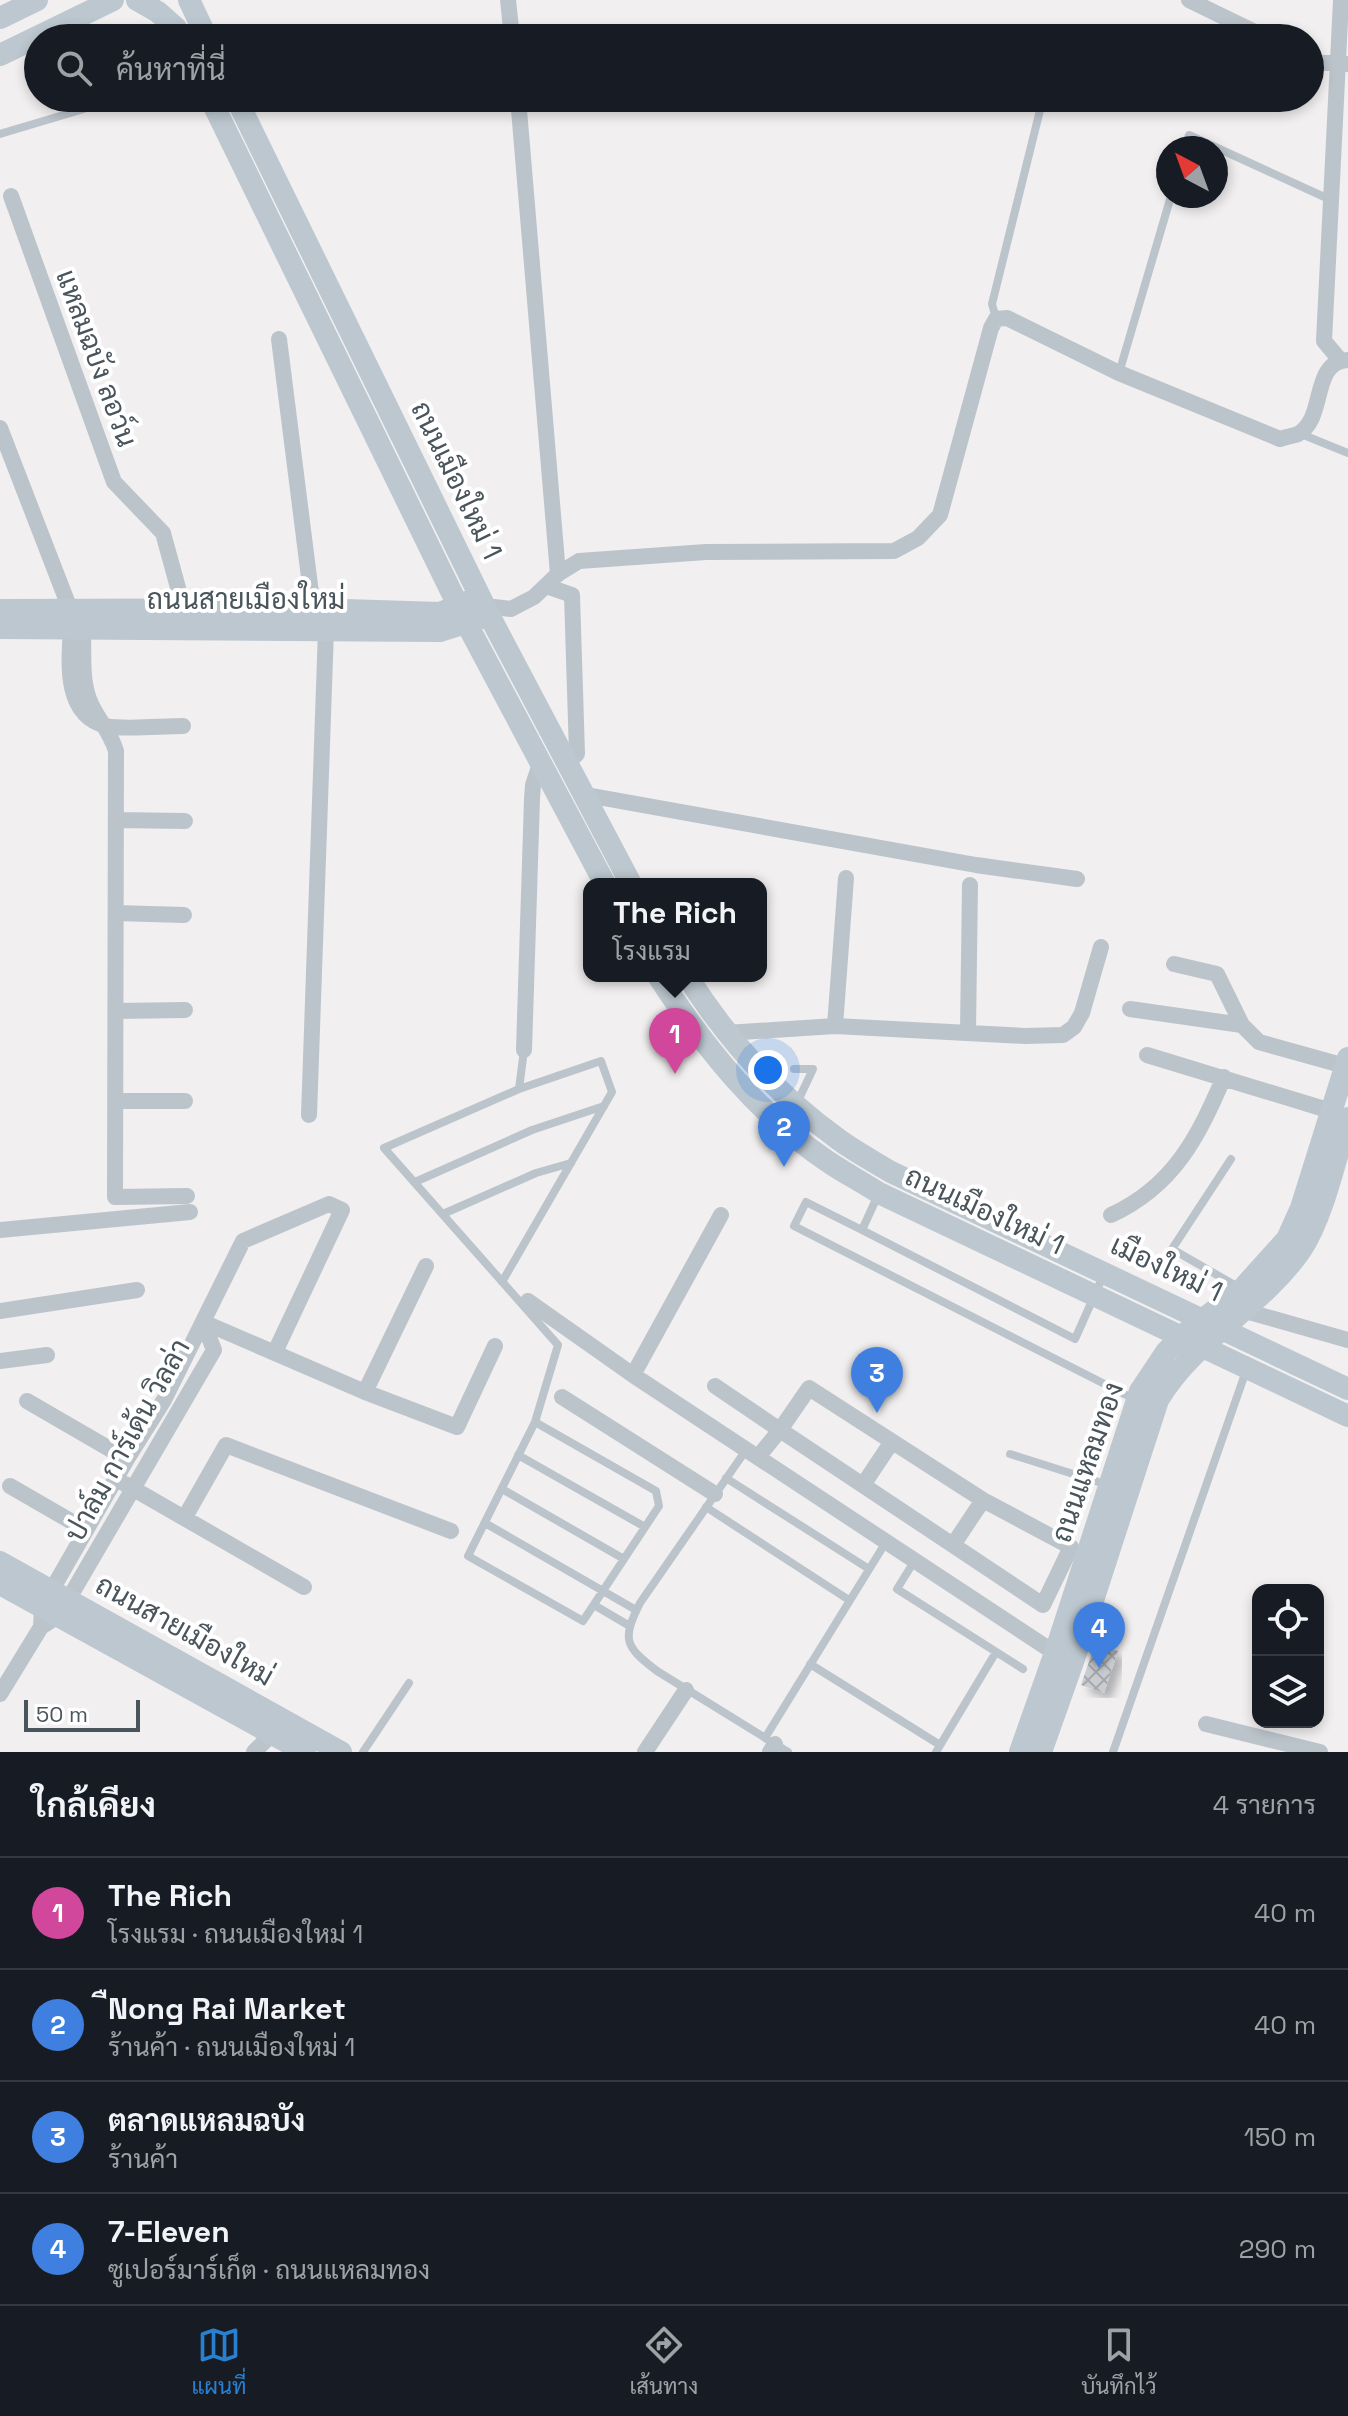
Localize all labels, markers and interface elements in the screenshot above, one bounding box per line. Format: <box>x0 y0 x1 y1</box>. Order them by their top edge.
search box <box>24 24 1324 112</box>
icon: search <box>52 46 96 90</box>
text: ค้นหาที่นี่ <box>116 50 226 89</box>
north arrow <box>1156 136 1228 208</box>
street label: แหลมฉบัง ลอว์น <box>48 264 147 452</box>
street label: ถนนเมืองใหม่ 1 <box>403 395 512 565</box>
street label: ถนนสายเมืองใหม่ <box>147 580 345 617</box>
popup <box>583 878 767 982</box>
text: The Rich <box>613 893 737 932</box>
text: โรงแรม <box>613 934 691 968</box>
pin: 1 <box>649 1008 701 1074</box>
your location <box>748 1050 788 1090</box>
pin: 2 <box>758 1101 810 1167</box>
street label: ถนนเมืองใหม่ 1 <box>900 1157 1071 1263</box>
street label: เมืองใหม่ 1 <box>1105 1226 1229 1310</box>
street label: ปาล์ม การ์เด้น วิลล่า <box>55 1332 198 1548</box>
pin: 3 <box>851 1347 903 1413</box>
street label: ถนนแหลมทอง <box>1043 1377 1131 1547</box>
street label: ถนนสายเมืองใหม่ <box>90 1565 281 1694</box>
map controls <box>1252 1584 1324 1728</box>
button: locate <box>1252 1584 1324 1656</box>
pin: 4 <box>1073 1602 1125 1668</box>
button: layers <box>1252 1656 1324 1728</box>
scale bar <box>24 1696 140 1732</box>
text: 50 m <box>36 1700 88 1728</box>
text: ใกล้เคียง <box>32 1784 156 1827</box>
text: 4 รายการ <box>1213 1788 1316 1822</box>
text: The Rich <box>108 1876 232 1915</box>
text: 1 <box>52 1896 64 1930</box>
text: 40 m <box>1254 1896 1316 1930</box>
text: โรงแรม · ถนนเมืองใหม่ 1 <box>108 1917 363 1951</box>
text: ืNong Rai Market <box>108 1989 346 2028</box>
text: 2 <box>50 2008 66 2042</box>
text: 40 m <box>1254 2008 1316 2042</box>
text: ร้านค้า · ถนนเมืองใหม่ 1 <box>108 2030 355 2064</box>
text: ตลาดแหลมฉบัง <box>108 2101 305 2140</box>
text: 3 <box>50 2120 66 2154</box>
text: 150 m <box>1244 2120 1316 2154</box>
text: ร้านค้า <box>108 2142 178 2176</box>
text: 7-Eleven <box>108 2212 230 2251</box>
text: 4 <box>50 2232 66 2266</box>
text: 290 m <box>1239 2232 1316 2266</box>
text: ซูเปอร์มาร์เก็ต · ถนนแหลมทอง <box>108 2253 430 2287</box>
tab: แผนที่ <box>192 2323 246 2400</box>
tab: เส้นทาง <box>629 2323 698 2400</box>
tab: บันทึกไว้ <box>1081 2323 1156 2400</box>

